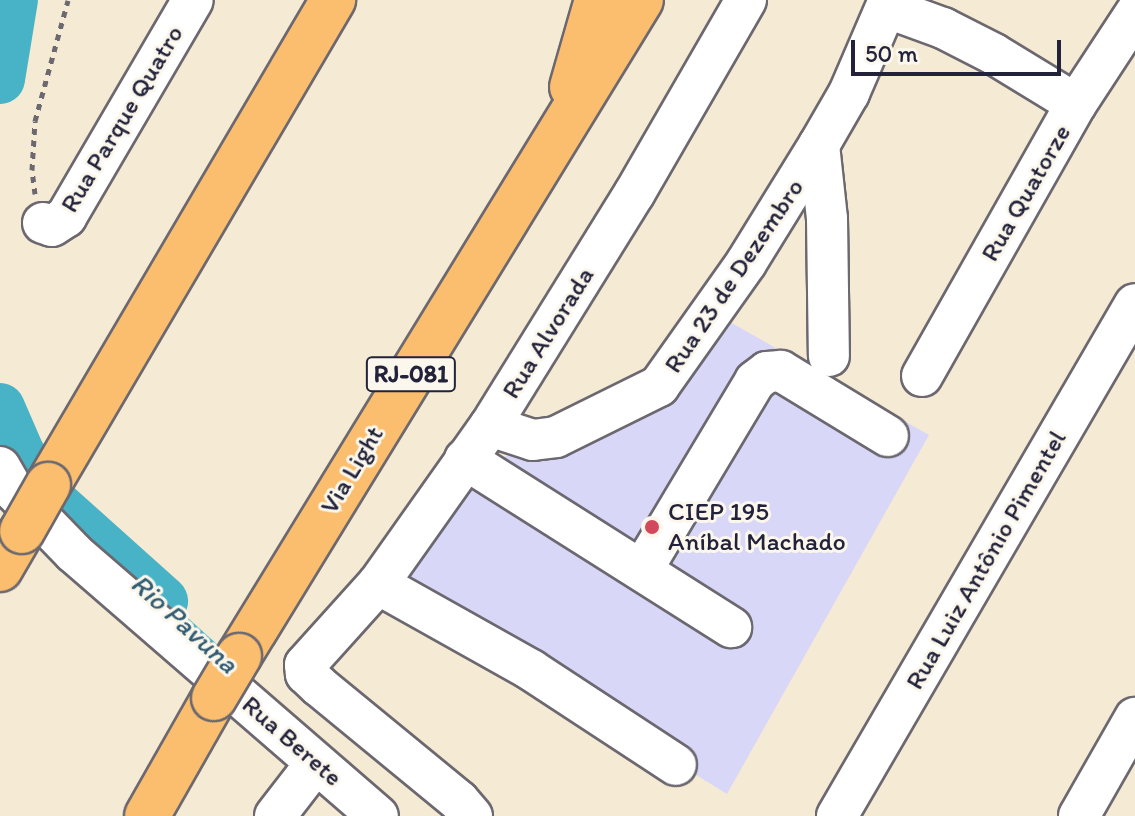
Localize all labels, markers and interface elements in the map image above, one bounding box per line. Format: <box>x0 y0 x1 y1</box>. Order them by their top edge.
street label: Rua Parque Quatro <box>54 20 190 218</box>
scale bar <box>855 24 1065 74</box>
text: 50 m <box>865 39 918 68</box>
street label: Rua Quatorze <box>974 119 1078 267</box>
street label: Rua 23 de Dezembro <box>658 173 810 379</box>
street label: Rua Alvorada <box>495 262 601 404</box>
road number: RJ-081 <box>365 354 457 394</box>
street label: Via Light <box>314 420 390 520</box>
street label: Rua Luiz Antônio Pimentel <box>899 425 1073 695</box>
place label: CIEP 195 Aníbal Machado <box>668 496 846 558</box>
marker: CIEP 195 Aníbal Machado <box>643 518 661 536</box>
water label: Rio Pavuna <box>125 566 245 680</box>
street label: Rua Berete <box>235 689 349 793</box>

